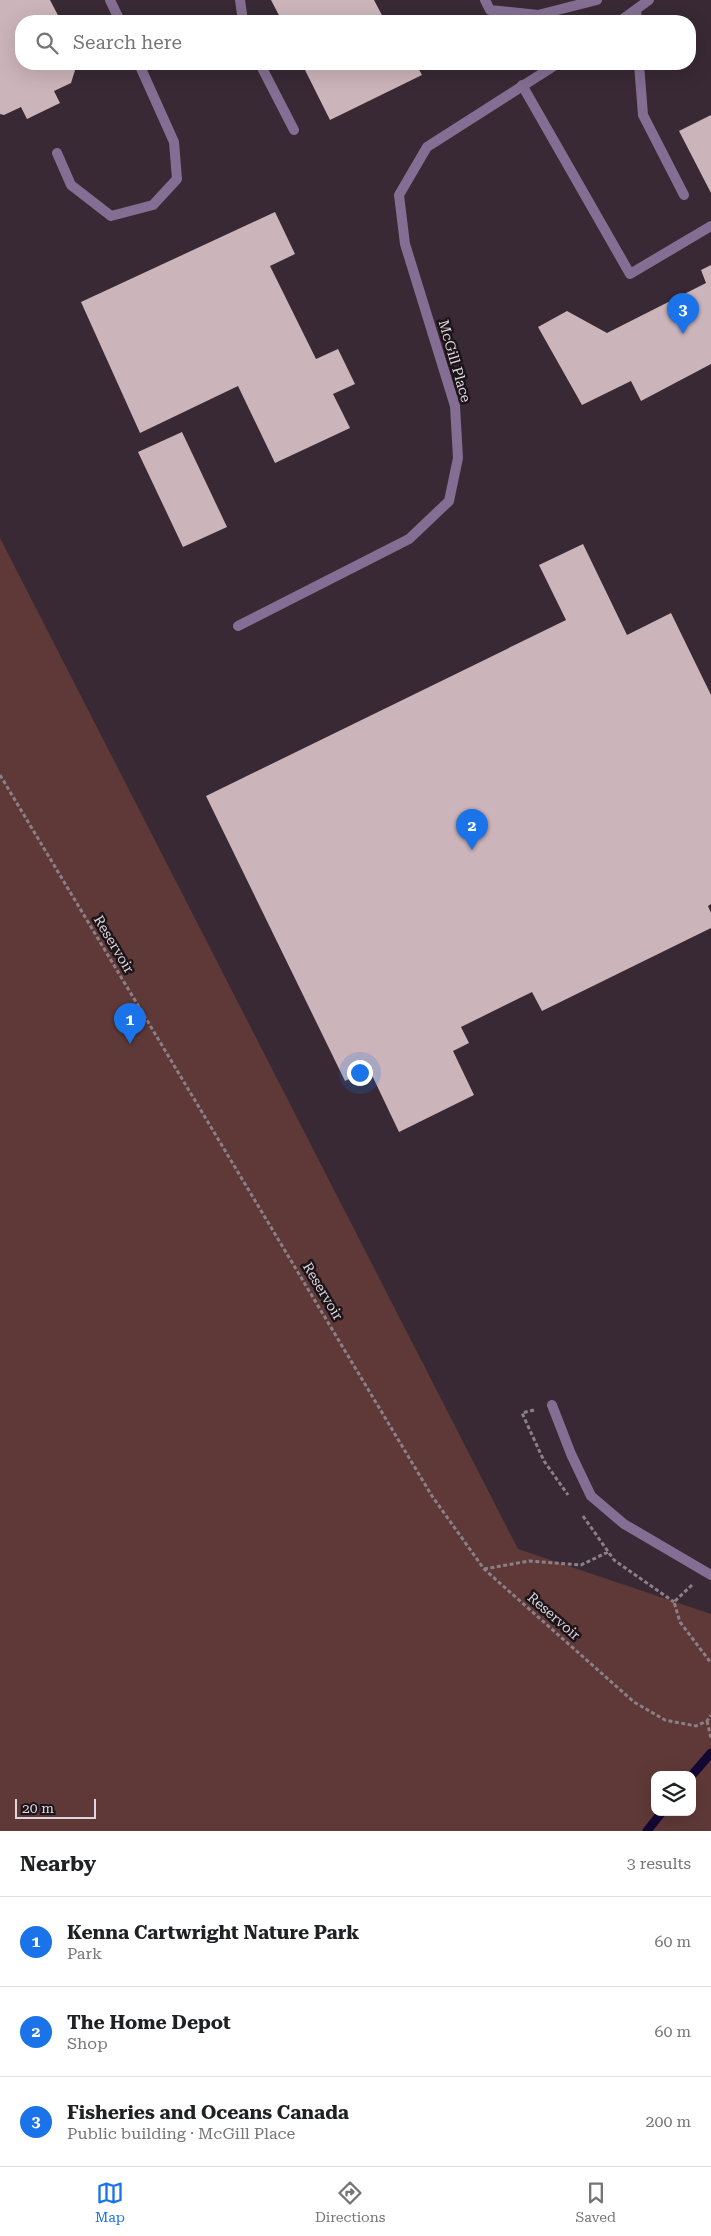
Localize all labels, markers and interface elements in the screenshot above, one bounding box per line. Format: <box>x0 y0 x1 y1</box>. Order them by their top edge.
search box <box>15 15 696 70</box>
icon: search <box>33 29 61 57</box>
text: Search here <box>73 31 182 54</box>
pin: 3 <box>667 293 699 334</box>
street label: McGill Place <box>436 318 474 404</box>
pin: 2 <box>456 809 488 850</box>
street label: Reservoir <box>91 912 138 976</box>
pin: 1 <box>114 1003 146 1044</box>
your location <box>347 1060 373 1086</box>
street label: Reservoir <box>300 1259 347 1323</box>
street label: Reservoir <box>525 1589 584 1643</box>
map controls <box>651 1771 696 1816</box>
button: layers <box>651 1771 696 1816</box>
scale bar <box>15 1796 96 1819</box>
text: 20 m <box>22 1800 54 1816</box>
text: Nearby <box>20 1852 96 1876</box>
text: 3 results <box>627 1854 691 1873</box>
text: Kenna Cartwright Nature Park <box>67 1921 359 1944</box>
text: 1 <box>32 1932 40 1951</box>
text: 60 m <box>654 1932 691 1951</box>
text: Park <box>67 1944 102 1963</box>
text: The Home Depot <box>67 2011 231 2034</box>
text: 2 <box>32 2022 40 2041</box>
text: 60 m <box>654 2022 691 2041</box>
text: Shop <box>67 2034 108 2053</box>
text: Fisheries and Oceans Canada <box>67 2101 349 2124</box>
text: 3 <box>32 2112 40 2131</box>
text: 200 m <box>645 2112 691 2131</box>
text: Public building · McGill Place <box>67 2124 295 2143</box>
tab: Map <box>95 2179 125 2225</box>
tab: Directions <box>315 2179 385 2225</box>
tab: Saved <box>575 2179 616 2225</box>

